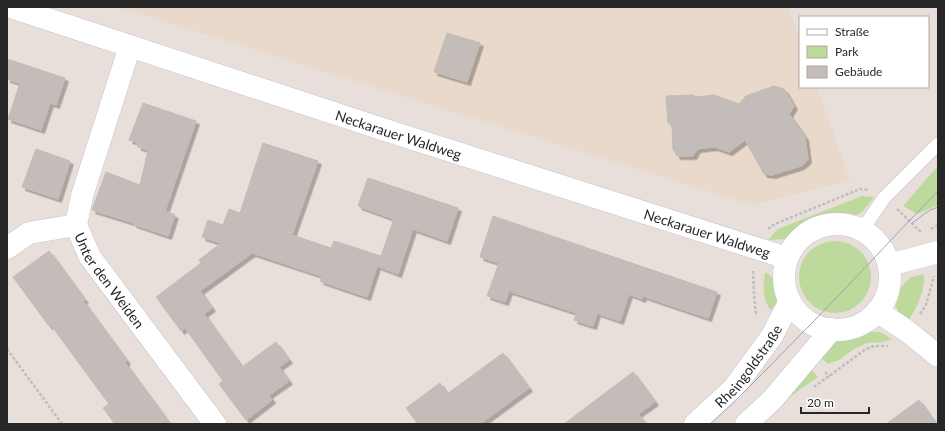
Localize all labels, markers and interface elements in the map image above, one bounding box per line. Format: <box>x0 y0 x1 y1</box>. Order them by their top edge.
legend <box>799 16 929 88</box>
text: Straße <box>835 24 869 39</box>
text: Park <box>835 44 859 59</box>
text: Gebäude <box>835 64 882 79</box>
street label: Neckarauer Waldweg <box>333 106 464 162</box>
street label: Neckarauer Waldweg <box>642 205 773 261</box>
street label: Unter den Weiden <box>72 229 149 331</box>
street label: Rheingoldstraße <box>711 322 785 411</box>
scale bar <box>801 389 869 415</box>
text: 20 m <box>807 395 834 410</box>

